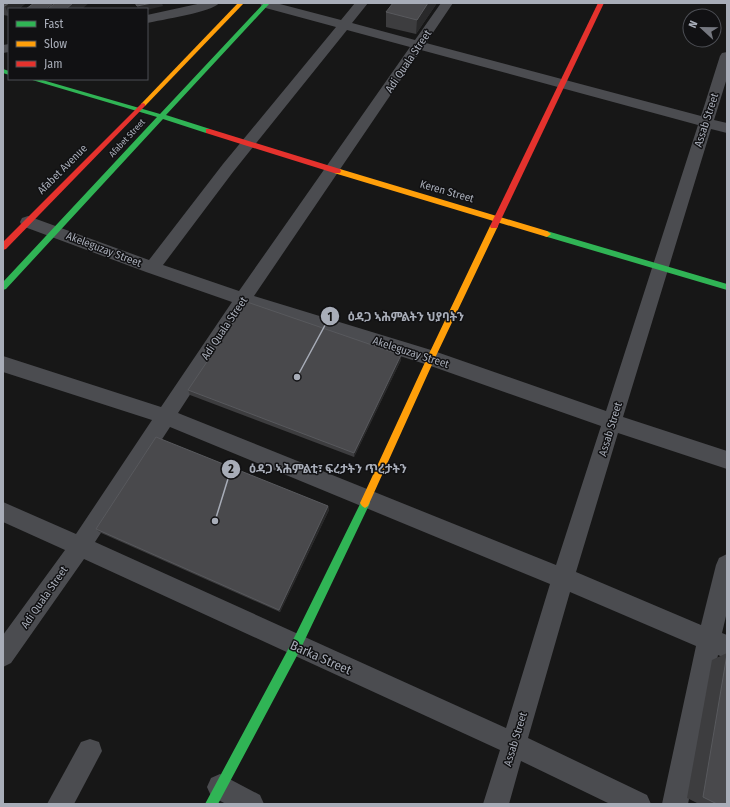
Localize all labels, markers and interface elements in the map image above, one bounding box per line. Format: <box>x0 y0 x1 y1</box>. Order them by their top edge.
legend <box>8 8 148 80</box>
north arrow <box>682 8 722 48</box>
text: Fast <box>44 17 63 31</box>
text: N <box>686 19 700 30</box>
street label: Adi Quala Street <box>383 27 434 95</box>
text: Slow <box>44 37 67 51</box>
text: Jam <box>44 57 62 71</box>
street label: Assab Street <box>692 91 721 149</box>
street label: Afabet Street <box>107 117 147 159</box>
street label: Afabet Avenue <box>35 142 90 197</box>
street label: Keren Street <box>418 178 476 205</box>
street label: Akeleguzay Street <box>64 229 144 270</box>
street label: Adi Quala Street <box>199 294 250 362</box>
callout: ዕዳጋ ኣሕምልትን ህያባትን <box>320 304 472 328</box>
text: 1 <box>327 310 333 324</box>
text: ዕዳጋ ኣሕምልትን ህያባትን <box>348 310 464 324</box>
street label: Akeleguzay Street <box>371 334 451 371</box>
street label: Assab Street <box>596 400 625 458</box>
callout: ዕዳጋ ኣሕምልቲ፣ ፍረታትን ጥረታትን <box>221 457 414 481</box>
text: 2 <box>227 462 234 476</box>
text: ዕዳጋ ኣሕምልቲ፣ ፍረታትን ጥረታትን <box>249 462 407 476</box>
street label: Adi Quala Street <box>18 563 71 631</box>
street label: Barka Street <box>288 637 354 678</box>
street label: Assab Street <box>501 710 530 768</box>

